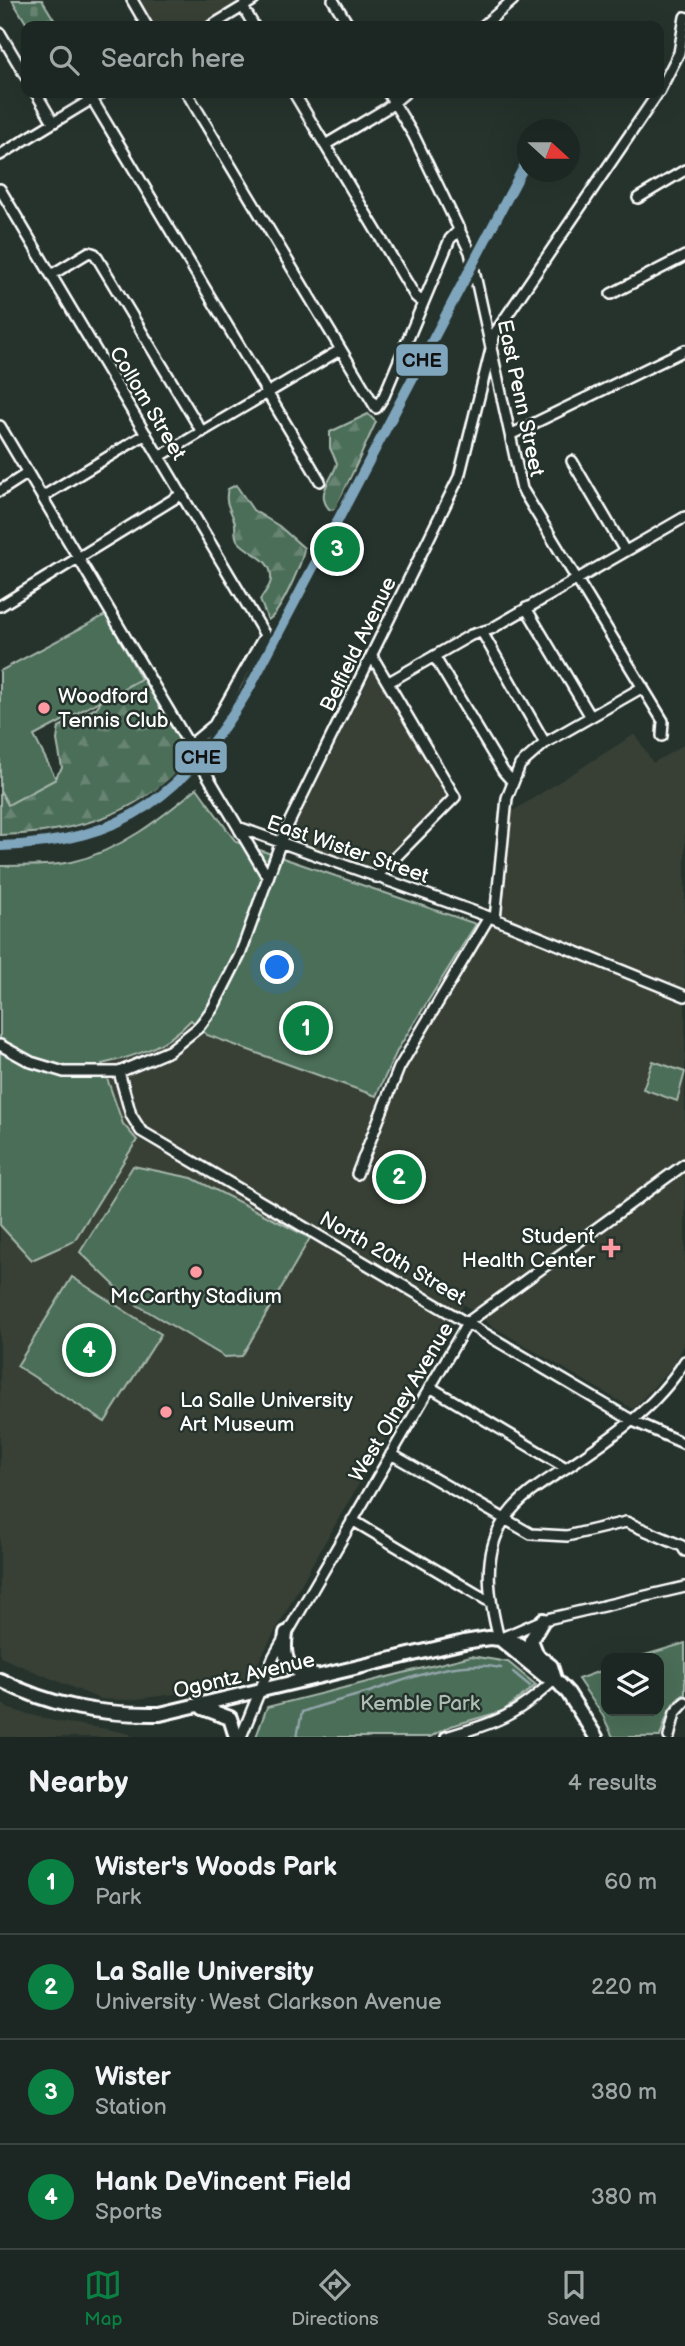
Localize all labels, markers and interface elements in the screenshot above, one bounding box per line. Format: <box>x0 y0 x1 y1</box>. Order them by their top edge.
search box <box>21 21 664 98</box>
icon: search <box>45 41 83 79</box>
text: Search here <box>101 44 245 75</box>
north arrow <box>517 119 580 182</box>
street label: East Penn Street <box>492 317 549 479</box>
street label: Collom Street <box>104 342 192 465</box>
line badge: CHE <box>395 343 449 377</box>
text: CHE <box>402 350 442 373</box>
pin: 3 <box>314 523 360 575</box>
street label: Belfield Avenue <box>315 573 402 716</box>
place label: Woodford Tennis Club <box>58 684 169 733</box>
marker: Woodford Tennis Club <box>36 700 52 716</box>
line badge: CHE <box>174 740 228 774</box>
text: CHE <box>181 747 221 770</box>
street label: East Wister Street <box>264 810 433 889</box>
your location <box>260 950 294 984</box>
pin: 1 <box>283 1002 329 1054</box>
pin: 2 <box>376 1151 422 1203</box>
street label: North 20th Street <box>315 1206 471 1311</box>
place label: Student Health Center <box>462 1224 596 1273</box>
marker: Student Health Center <box>601 1238 621 1258</box>
marker: McCarthy Stadium <box>188 1264 204 1280</box>
place label: McCarthy Stadium <box>110 1284 282 1309</box>
street label: West Olney Avenue <box>344 1318 459 1487</box>
pin: 4 <box>66 1324 112 1376</box>
place label: La Salle University Art Museum <box>180 1388 354 1437</box>
marker: La Salle University Art Museum <box>158 1404 174 1420</box>
street label: Ogontz Avenue <box>171 1647 317 1704</box>
map controls <box>601 1653 664 1716</box>
button: layers <box>601 1653 664 1716</box>
park label: Kemble Park <box>360 1691 481 1716</box>
text: Nearby <box>28 1765 128 1801</box>
text: 4 results <box>568 1769 657 1797</box>
text: Wister's Woods Park <box>95 1852 337 1883</box>
text: 1 <box>46 1868 56 1896</box>
text: 60 m <box>604 1868 657 1896</box>
text: Park <box>95 1883 141 1911</box>
text: La Salle University <box>95 1957 314 1988</box>
text: 2 <box>44 1973 58 2001</box>
text: 220 m <box>591 1973 657 2001</box>
text: University · West Clarkson Avenue <box>95 1988 442 2016</box>
text: Wister <box>95 2062 171 2093</box>
text: 3 <box>44 2078 58 2106</box>
text: 380 m <box>591 2078 657 2106</box>
text: Station <box>95 2093 167 2121</box>
text: Hank DeVincent Field <box>95 2167 351 2198</box>
text: 4 <box>44 2183 58 2211</box>
text: 380 m <box>591 2183 657 2211</box>
text: Sports <box>95 2198 162 2226</box>
tab: Map <box>84 2266 123 2331</box>
tab: Directions <box>291 2266 379 2331</box>
tab: Saved <box>547 2266 601 2331</box>

